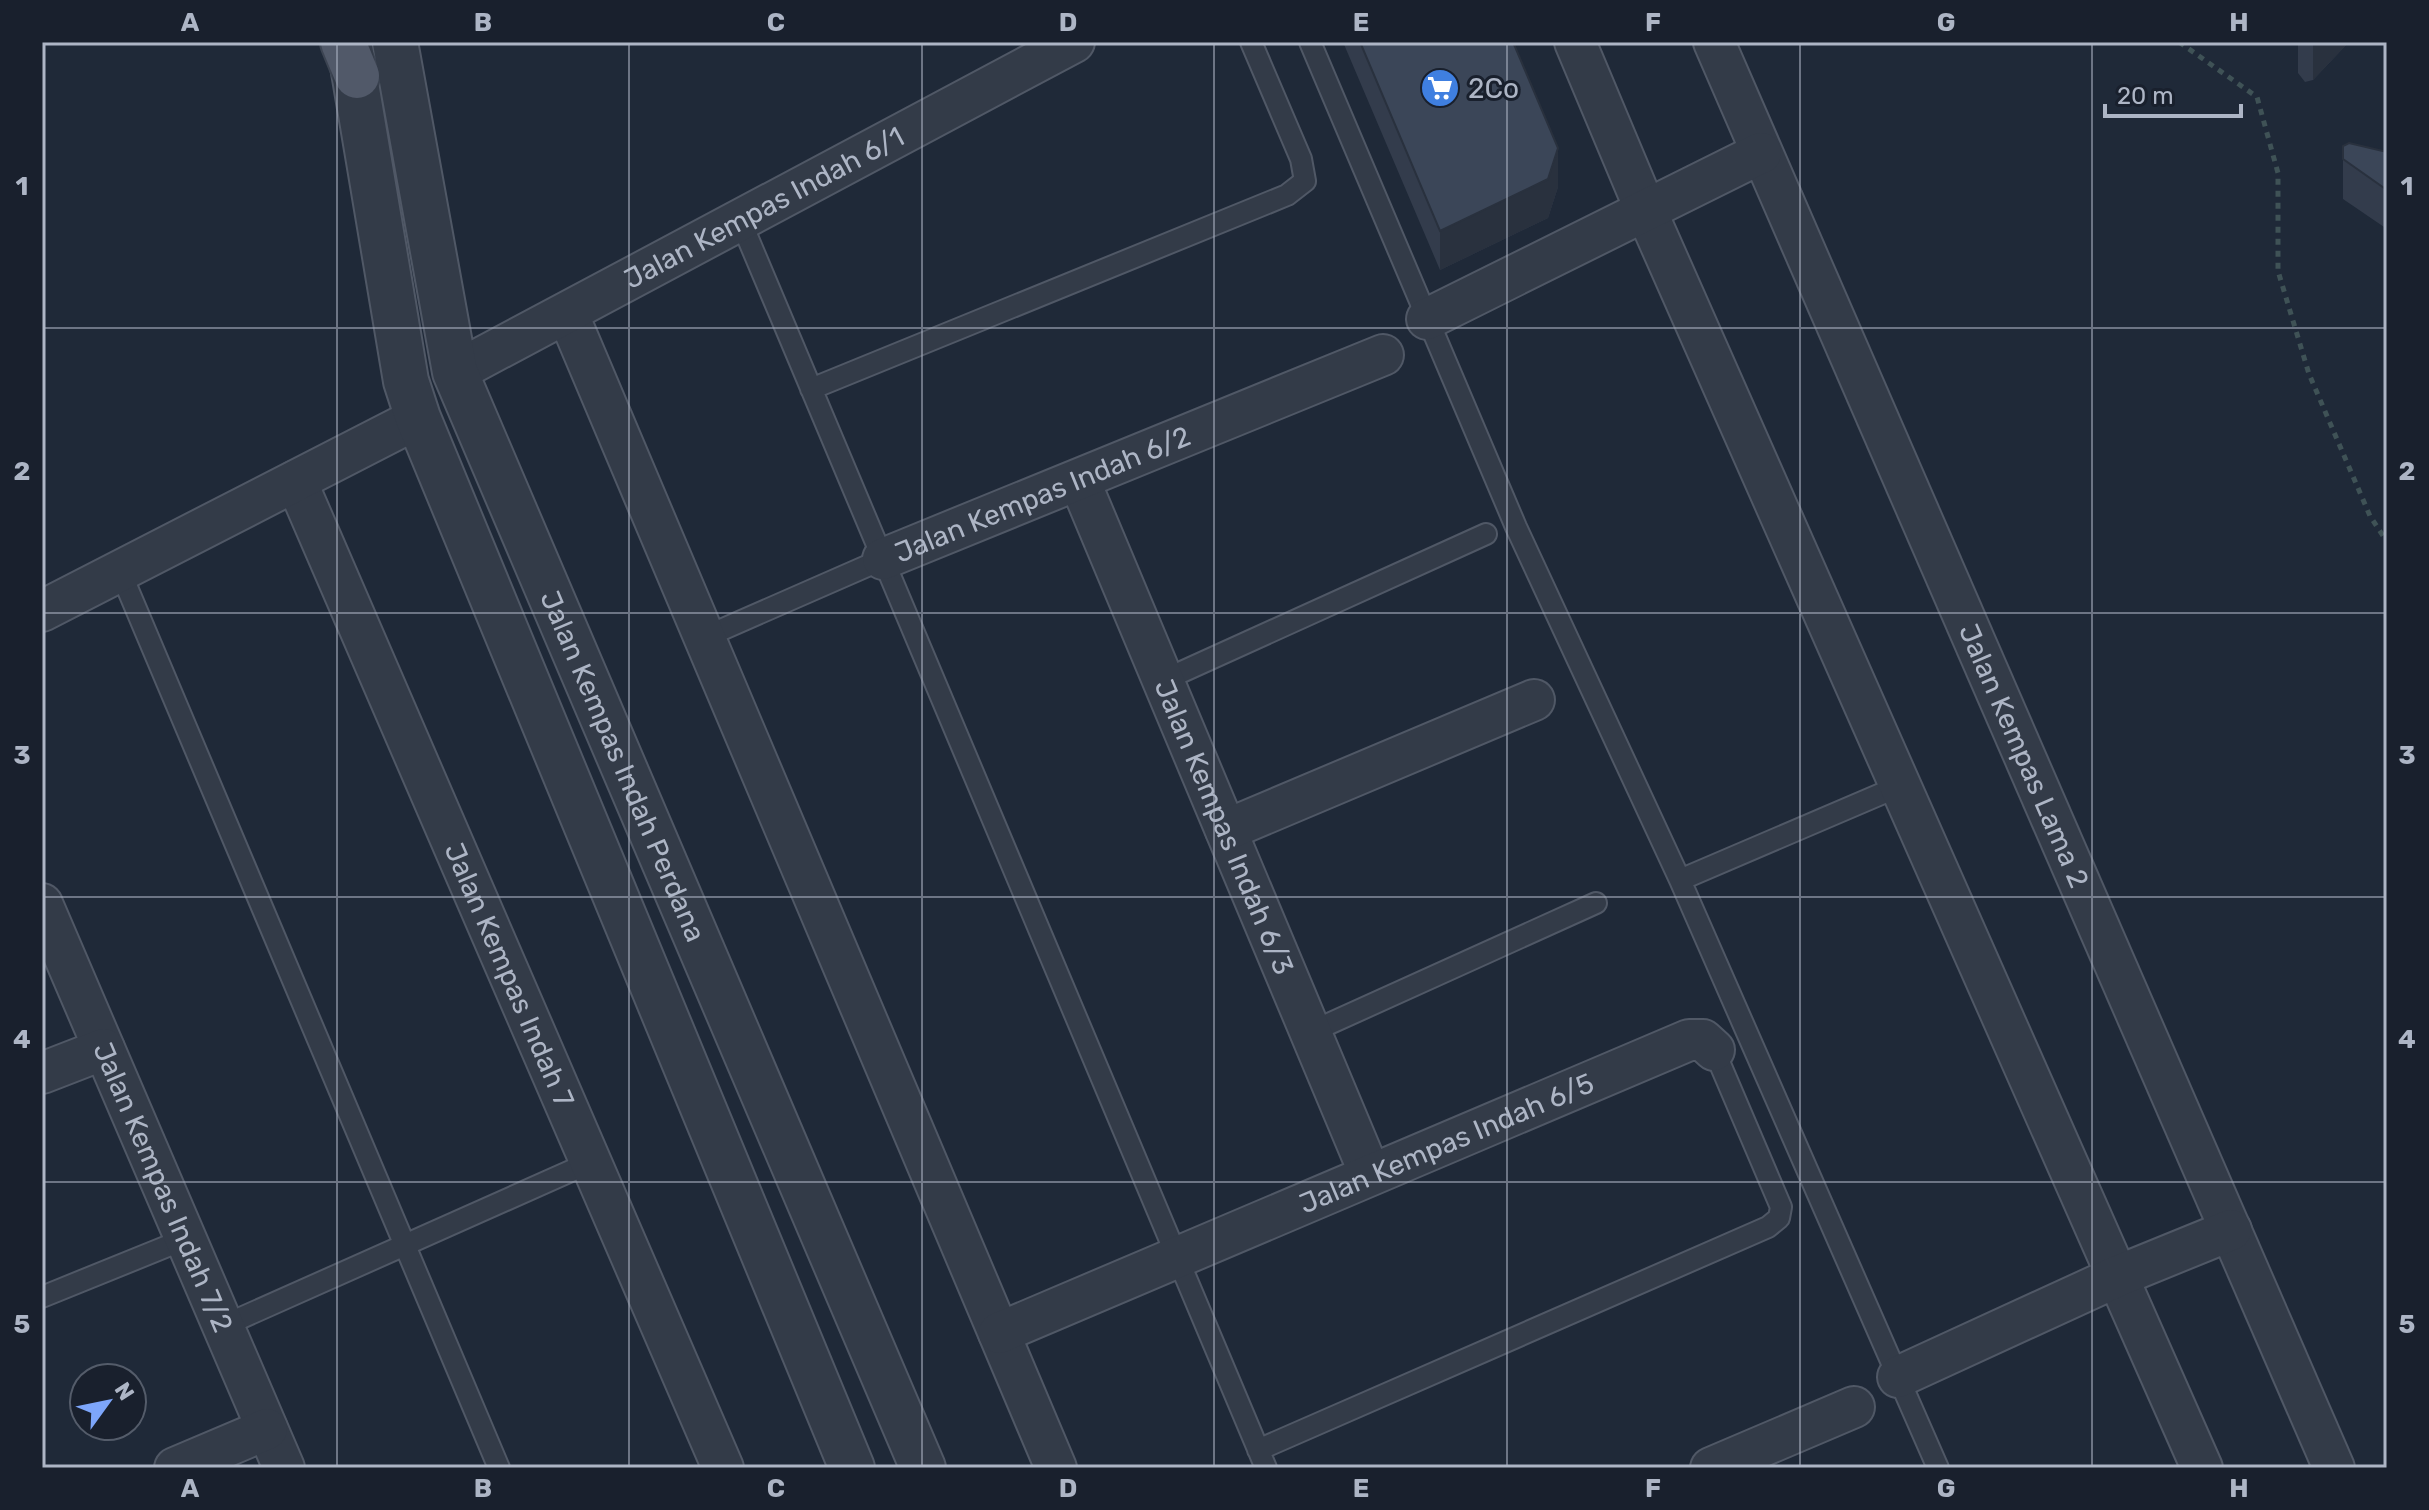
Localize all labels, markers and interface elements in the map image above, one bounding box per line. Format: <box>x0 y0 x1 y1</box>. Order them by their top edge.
text: A <box>181 7 200 38</box>
text: B <box>474 7 492 38</box>
text: C <box>767 7 785 38</box>
text: D <box>1059 7 1077 38</box>
text: E <box>1353 7 1369 38</box>
text: F <box>1645 7 1661 38</box>
text: G <box>1937 7 1955 38</box>
text: H <box>2229 7 2249 38</box>
supermarket icon: 2Co <box>1419 67 1461 109</box>
scale bar <box>2105 68 2241 118</box>
place label: 2Co <box>1468 72 1519 105</box>
text: 20 m <box>2117 82 2174 110</box>
street label: Jalan Kempas Indah 6/1 <box>619 120 910 296</box>
text: 1 <box>16 171 28 202</box>
text: 1 <box>2401 171 2413 202</box>
street label: Jalan Kempas Indah 6/2 <box>890 419 1195 569</box>
text: 2 <box>14 456 30 487</box>
text: 2 <box>2399 456 2415 487</box>
street label: Jalan Kempas Indah Perdana <box>533 586 712 947</box>
street label: Jalan Kempas Lama 2 <box>1952 619 2096 893</box>
street label: Jalan Kempas Indah 6/3 <box>1147 674 1300 979</box>
text: 3 <box>13 740 31 771</box>
text: 3 <box>2398 740 2416 771</box>
street label: Jalan Kempas Indah 7 <box>438 838 581 1112</box>
text: 4 <box>13 1024 31 1055</box>
text: 4 <box>2398 1024 2416 1055</box>
street label: Jalan Kempas Indah 7/2 <box>86 1037 240 1337</box>
street label: Jalan Kempas Indah 6/5 <box>1294 1066 1599 1221</box>
text: 5 <box>14 1309 30 1340</box>
text: 5 <box>2399 1309 2415 1340</box>
north arrow <box>68 1362 148 1442</box>
text: N <box>109 1377 140 1405</box>
text: A <box>181 1473 200 1504</box>
text: B <box>474 1473 492 1504</box>
text: C <box>767 1473 785 1504</box>
text: D <box>1059 1473 1077 1504</box>
text: E <box>1353 1473 1369 1504</box>
text: F <box>1645 1473 1661 1504</box>
text: G <box>1937 1473 1955 1504</box>
text: H <box>2229 1473 2249 1504</box>

